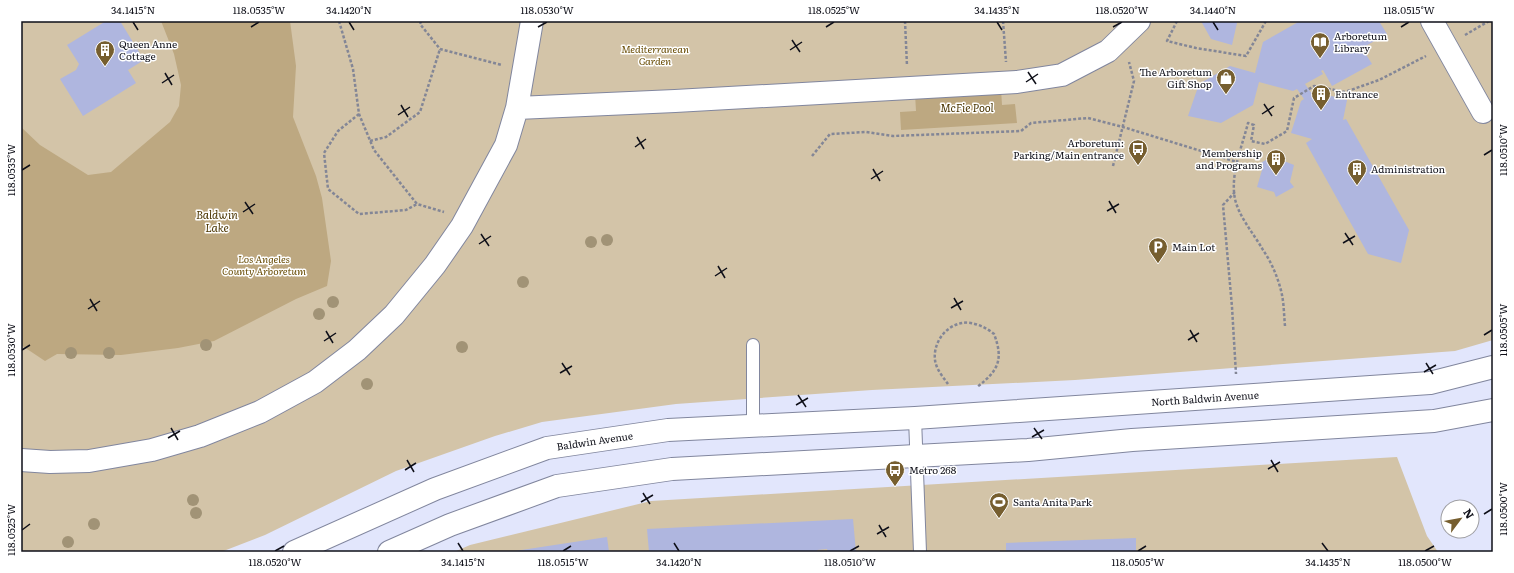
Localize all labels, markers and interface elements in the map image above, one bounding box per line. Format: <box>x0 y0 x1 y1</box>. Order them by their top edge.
text: 34.1415°N <box>111 2 155 17</box>
text: 118.0535°W <box>233 2 285 17</box>
text: 34.1420°N <box>326 2 372 17</box>
text: 118.0530°W <box>520 2 574 17</box>
text: 118.0525°W <box>808 2 860 17</box>
text: 34.1435°N <box>974 2 1020 17</box>
text: 118.0520°W <box>1096 2 1148 17</box>
text: 34.1440°N <box>1190 2 1236 17</box>
text: 118.0515°W <box>1383 2 1435 17</box>
place label: Arboretum Library <box>1334 28 1387 55</box>
library icon: Arboretum Library <box>1309 31 1331 59</box>
place label: Queen Anne Cottage <box>119 36 177 63</box>
building icon: Queen Anne Cottage <box>94 39 116 67</box>
park label: Mediterranean Garden <box>621 41 689 68</box>
place label: The Arboretum Gift Shop <box>1139 64 1212 91</box>
shop icon: The Arboretum Gift Shop <box>1215 67 1237 95</box>
building icon: Entrance <box>1310 83 1332 111</box>
place label: Entrance <box>1335 86 1378 101</box>
water label: McFie Pool <box>940 99 995 115</box>
text: 118.0510°W <box>1495 124 1510 176</box>
place label: Arboretum: Parking/Main entrance <box>1013 135 1124 162</box>
bus stop icon: Arboretum: Parking/Main entrance <box>1127 138 1149 166</box>
text: 118.0535°W <box>3 144 18 196</box>
place label: Membership and Programs <box>1196 145 1262 172</box>
building icon: Membership and Programs <box>1265 148 1287 176</box>
building icon: Administration <box>1346 158 1368 186</box>
place label: Administration <box>1371 161 1446 176</box>
water label: Baldwin Lake <box>196 206 238 235</box>
parking icon: Main Lot <box>1147 236 1169 264</box>
place label: Main Lot <box>1172 239 1215 254</box>
park label: Los Angeles County Arboretum <box>222 251 306 278</box>
text: 118.0505°W <box>1495 303 1510 356</box>
text: 118.0530°W <box>3 323 18 377</box>
street label: North Baldwin Avenue <box>1151 387 1259 409</box>
street label: Baldwin Avenue <box>556 427 634 453</box>
bus stop icon: Metro 268 <box>884 459 906 487</box>
place label: Metro 268 <box>909 462 957 477</box>
text: 118.0500°W <box>1495 482 1510 536</box>
sports icon: Santa Anita Park <box>988 491 1010 519</box>
place label: Santa Anita Park <box>1013 494 1093 509</box>
north arrow <box>1440 499 1480 539</box>
text: 118.0525°W <box>3 504 18 556</box>
text: N <box>1460 505 1479 521</box>
text: 118.0520°W <box>249 554 301 569</box>
text: 34.1415°N <box>441 554 485 569</box>
text: 118.0515°W <box>537 554 589 569</box>
text: 34.1420°N <box>656 554 702 569</box>
text: 118.0510°W <box>824 554 876 569</box>
text: 118.0505°W <box>1112 554 1165 569</box>
text: 34.1435°N <box>1305 554 1351 569</box>
text: 118.0500°W <box>1398 554 1452 569</box>

